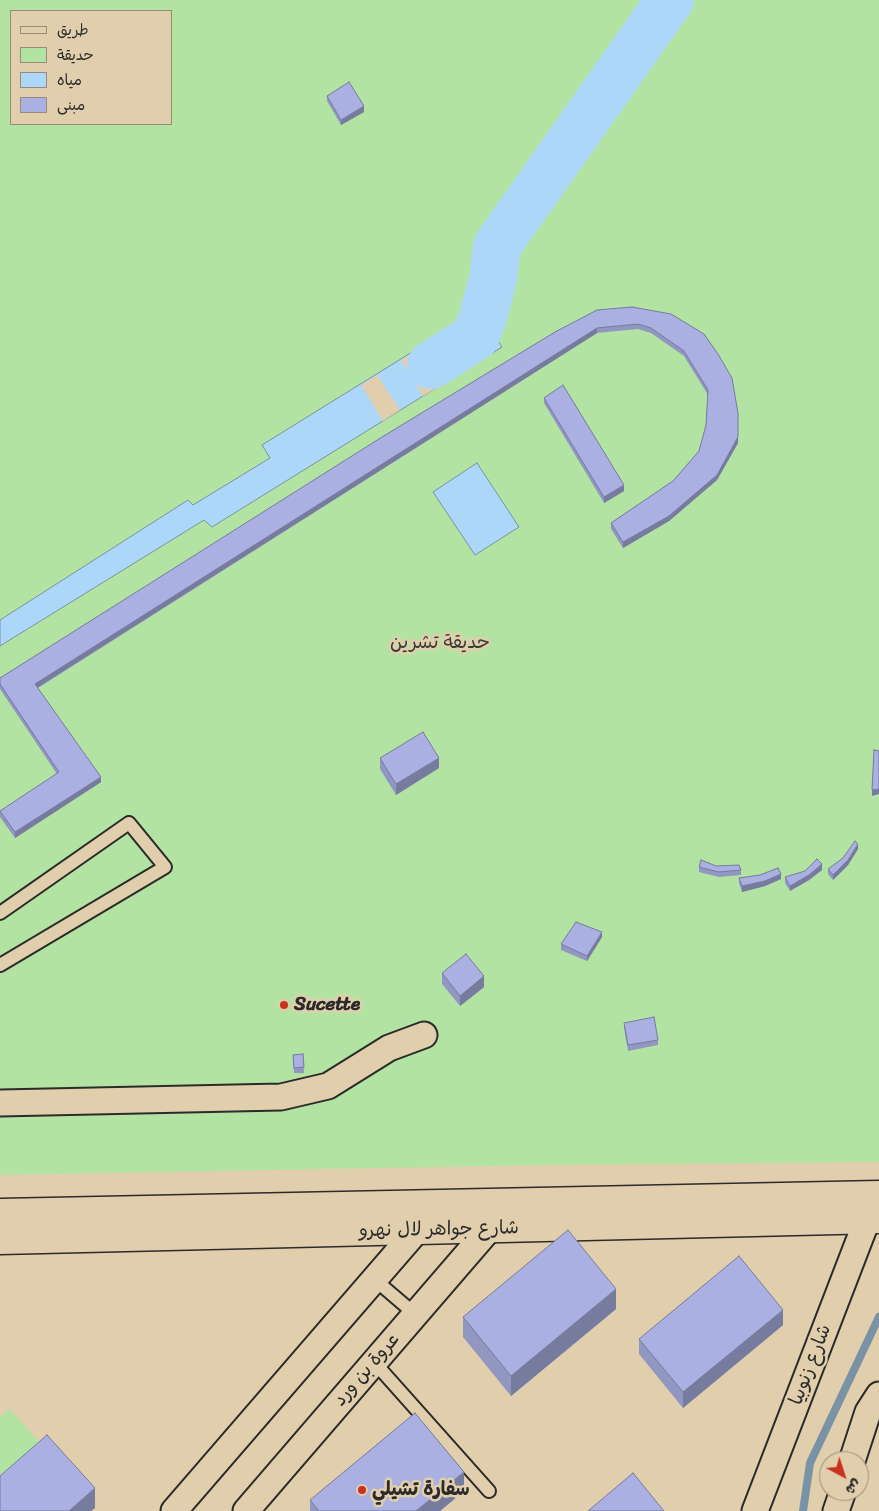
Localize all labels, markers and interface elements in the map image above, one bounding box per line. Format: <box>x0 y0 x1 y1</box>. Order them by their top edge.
legend <box>10 10 172 125</box>
text: طريق <box>57 17 89 43</box>
text: حديقة <box>57 42 94 68</box>
text: مياه <box>57 67 82 93</box>
text: مبنى <box>57 92 85 118</box>
park label: حديقة تشرين <box>390 632 490 654</box>
place label: Sucette <box>294 994 360 1016</box>
marker: Sucette <box>278 999 290 1011</box>
street label: شارع جواهر لال نهرو <box>359 1217 519 1243</box>
street label: شارع زنوبيا <box>785 1322 837 1408</box>
street label: عروة بن ورد <box>329 1329 405 1411</box>
north arrow <box>819 1451 869 1501</box>
text: ش <box>839 1473 867 1502</box>
place label: سفارة تشيلي <box>372 1479 470 1501</box>
marker: سفارة تشيلي <box>356 1484 368 1496</box>

